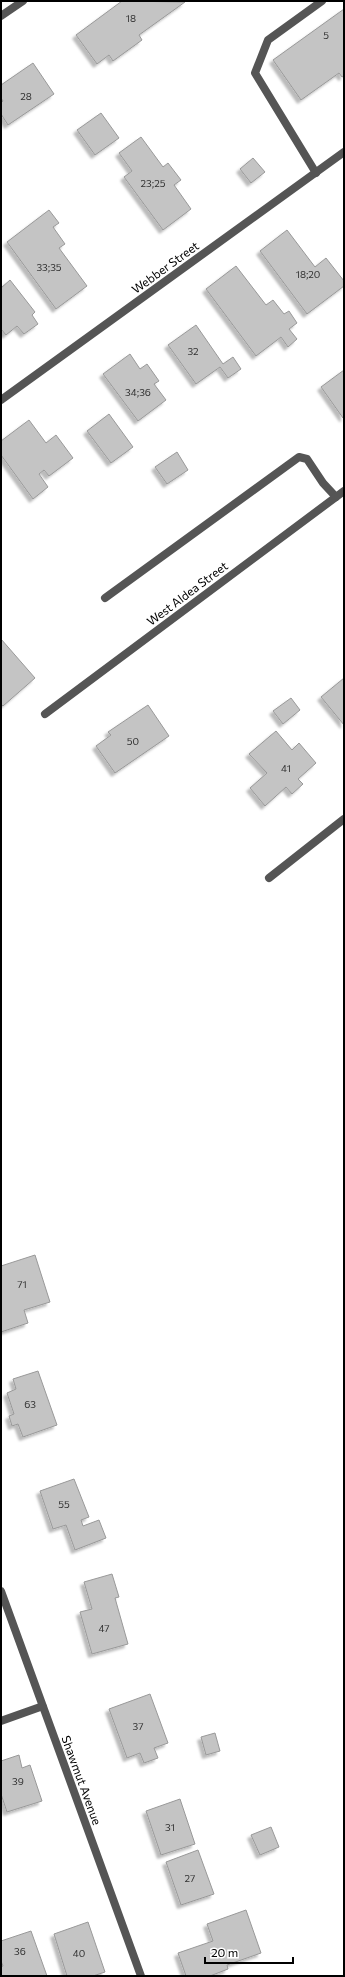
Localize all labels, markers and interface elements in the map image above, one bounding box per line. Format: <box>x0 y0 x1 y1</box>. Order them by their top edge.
house number: 18 <box>126 12 136 24</box>
house number: 5 <box>323 29 329 41</box>
house number: 28 <box>20 90 32 102</box>
house number: 23;25 <box>141 177 166 189</box>
street label: Webber Street <box>129 238 201 296</box>
house number: 33;35 <box>36 261 62 273</box>
house number: 18;20 <box>296 268 320 280</box>
house number: 32 <box>187 345 199 357</box>
house number: 34;36 <box>125 386 151 398</box>
street label: West Aldea Street <box>144 558 230 628</box>
house number: 50 <box>127 735 139 747</box>
house number: 41 <box>281 762 291 774</box>
house number: 71 <box>17 1278 27 1290</box>
house number: 63 <box>24 1398 36 1410</box>
house number: 55 <box>58 1498 70 1510</box>
house number: 47 <box>98 1622 110 1634</box>
house number: 37 <box>133 1720 143 1732</box>
street label: Shawmut Avenue <box>59 1733 105 1827</box>
house number: 39 <box>12 1775 24 1787</box>
house number: 31 <box>165 1821 175 1833</box>
house number: 27 <box>185 1872 195 1884</box>
scale bar <box>205 1939 293 1965</box>
house number: 36 <box>14 1945 26 1957</box>
text: 20 m <box>211 1945 238 1959</box>
house number: 40 <box>73 1947 85 1959</box>

